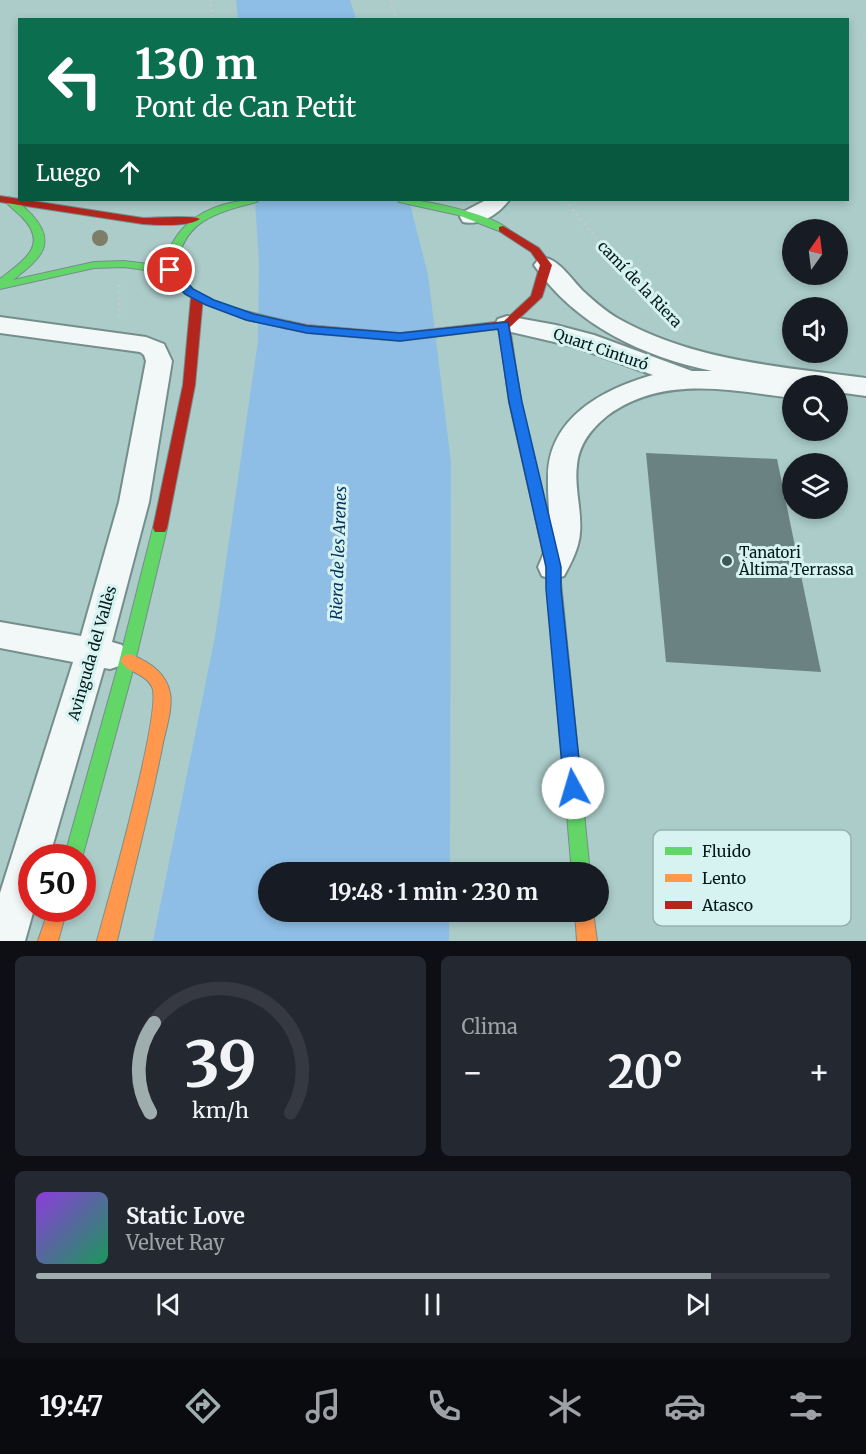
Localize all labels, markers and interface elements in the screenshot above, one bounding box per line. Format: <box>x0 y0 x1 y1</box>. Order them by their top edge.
text: 130 m <box>135 38 257 90</box>
icon: left <box>36 42 114 120</box>
text: Pont de Can Petit <box>135 90 356 124</box>
icon: ahead <box>113 156 146 189</box>
text: Luego <box>36 159 101 187</box>
north arrow <box>782 219 848 285</box>
map controls <box>782 219 848 519</box>
street label: camí de la Riera <box>594 237 686 331</box>
pin <box>144 244 195 295</box>
icon: arrive <box>153 253 186 286</box>
button: sound <box>782 297 848 363</box>
street label: Quart Cinturó <box>551 324 651 374</box>
button: search <box>782 375 848 441</box>
button: layers <box>782 453 848 519</box>
water label: Riera de les Arenes <box>326 485 350 620</box>
place label: Tanatori Àltima Terrassa <box>738 543 854 579</box>
marker: Tanatori Àltima Terrassa <box>720 554 734 568</box>
street label: Avinguda del Vallès <box>63 583 120 723</box>
position arrow <box>541 756 605 820</box>
legend <box>653 830 851 926</box>
text: Fluido <box>702 841 751 861</box>
speed limit sign: 50 <box>18 844 96 922</box>
text: Lento <box>702 868 746 888</box>
text: 19:48 · 1 min · 230 m <box>329 878 538 906</box>
text: Atasco <box>701 895 753 915</box>
text: Clima <box>462 1014 518 1039</box>
text: 39 <box>184 1026 256 1104</box>
text: 20° <box>608 1044 684 1100</box>
text: − <box>462 1052 484 1093</box>
text: + <box>808 1052 830 1093</box>
text: km/h <box>192 1097 249 1124</box>
text: Static Love <box>126 1202 245 1230</box>
text: Velvet Ray <box>126 1230 225 1255</box>
icon: previous <box>152 1288 185 1321</box>
icon: pause <box>416 1288 449 1321</box>
icon: next <box>681 1288 714 1321</box>
icon: directions <box>182 1385 224 1427</box>
icon: music <box>302 1385 344 1427</box>
icon: phone <box>423 1385 465 1427</box>
icon: climate <box>544 1385 586 1427</box>
icon: car <box>664 1385 706 1427</box>
icon: filters <box>785 1385 827 1427</box>
text: 19:47 <box>39 1389 103 1423</box>

